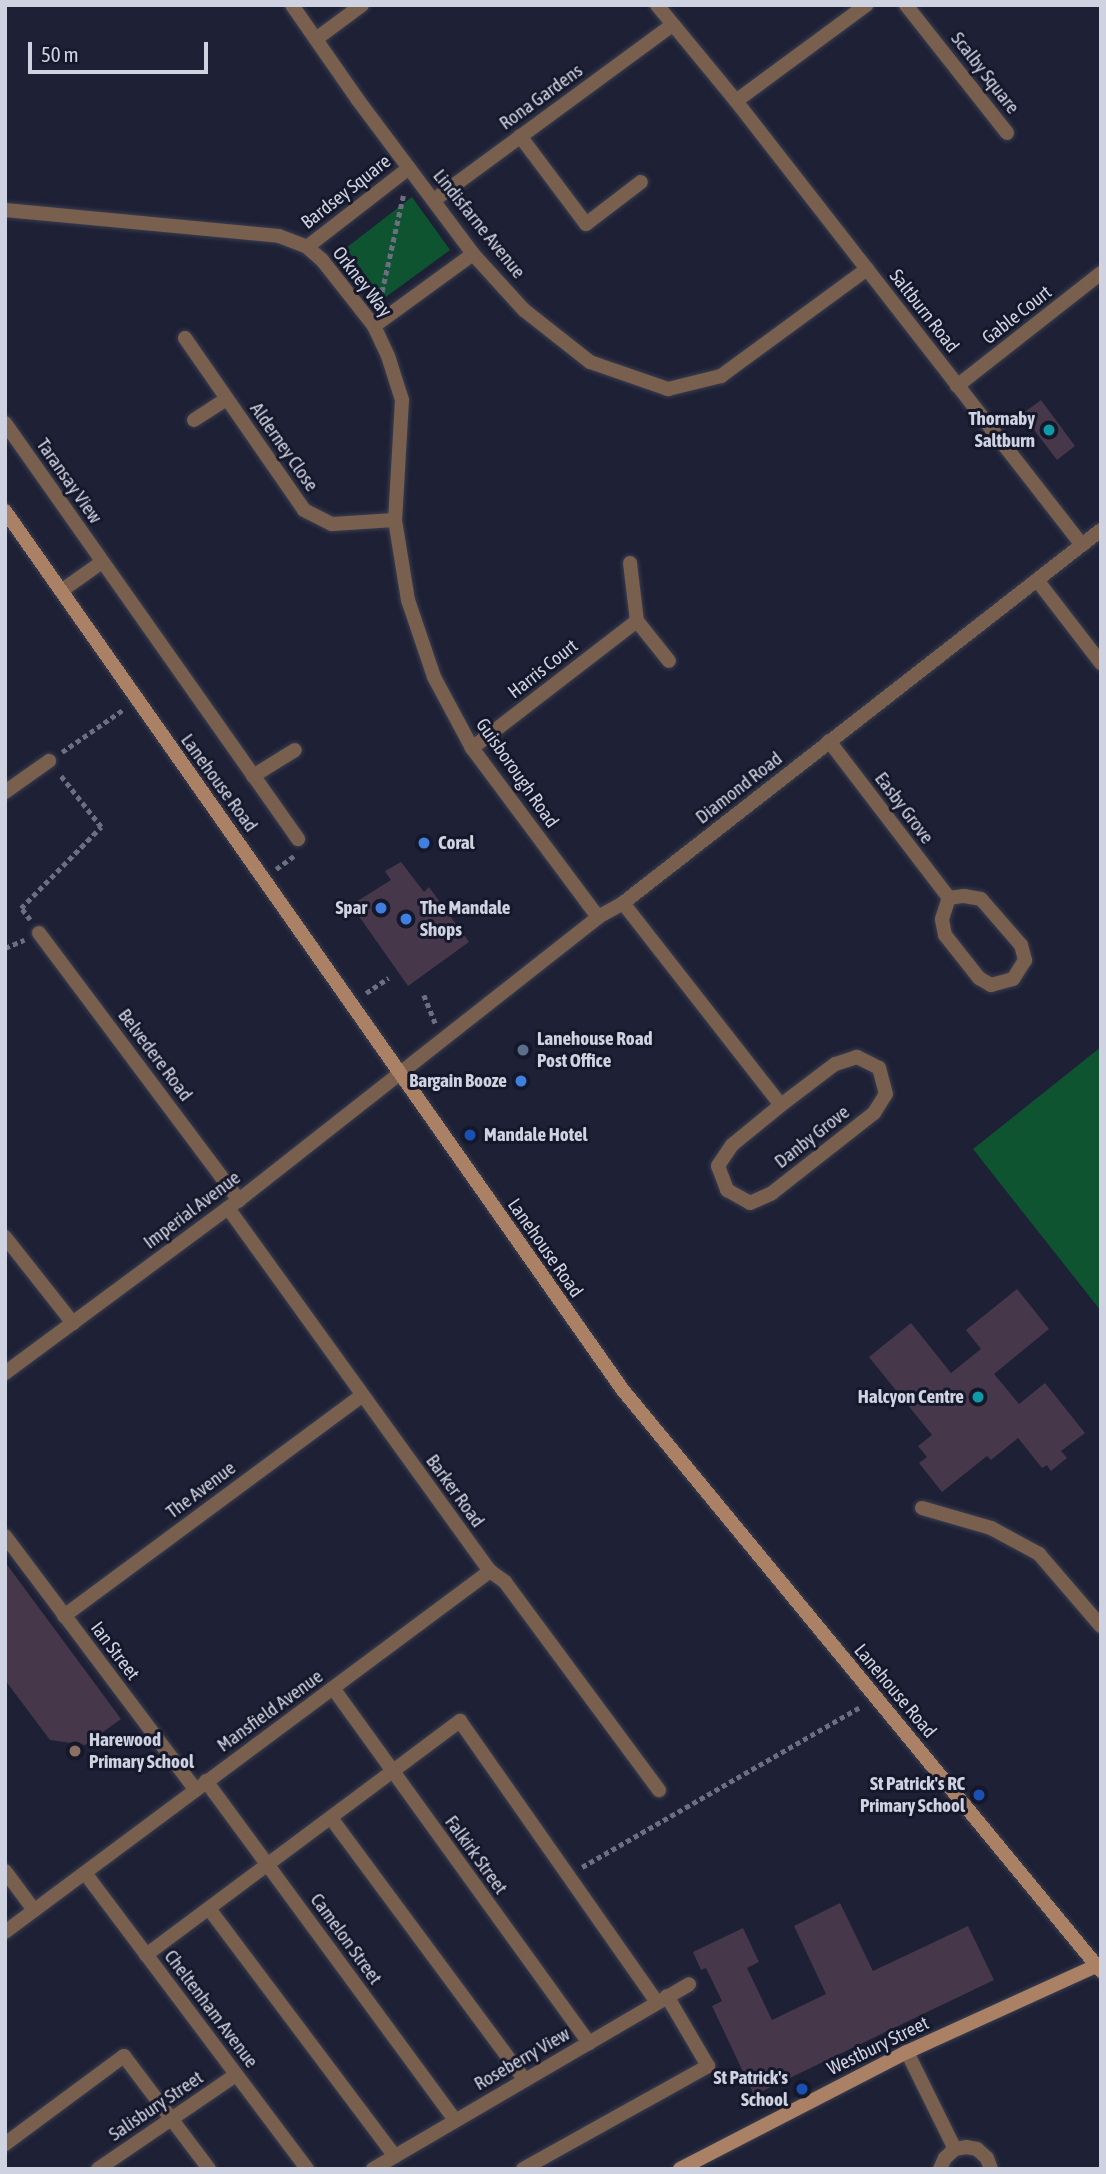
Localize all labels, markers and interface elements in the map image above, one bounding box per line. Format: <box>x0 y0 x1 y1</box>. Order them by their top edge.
scale bar <box>32 28 212 72</box>
street label: Scalby Square <box>946 28 1024 118</box>
text: 50 m <box>41 42 79 66</box>
street label: Rona Gardens <box>495 59 587 135</box>
street label: Bardsey Square <box>297 150 395 234</box>
street label: Lindisfarne Avenue <box>428 165 530 283</box>
street label: Orkney Way <box>327 242 397 322</box>
street label: Saltburn Road <box>884 265 964 357</box>
street label: Gable Court <box>978 281 1056 349</box>
street label: Alderney Close <box>245 398 323 496</box>
place label: Thornaby Saltburn <box>969 408 1035 452</box>
marker: Thornaby Saltburn <box>1041 422 1057 438</box>
street label: Taransay View <box>31 434 107 528</box>
street label: Harris Court <box>504 635 582 703</box>
street label: Guisborough Road <box>471 714 563 832</box>
street label: Lanehouse Road <box>176 730 262 836</box>
street label: Diamond Road <box>691 747 787 829</box>
street label: Easby Grove <box>870 768 938 848</box>
place label: Coral <box>438 832 475 854</box>
marker: Coral <box>416 835 432 851</box>
place label: Spar <box>336 897 367 919</box>
place label: The Mandale Shops <box>420 897 510 941</box>
marker: Spar <box>373 900 389 916</box>
marker: The Mandale Shops <box>398 911 414 927</box>
street label: Belvedere Road <box>113 1004 197 1106</box>
place label: Lanehouse Road Post Office <box>537 1028 653 1072</box>
marker: Lanehouse Road Post Office <box>515 1042 531 1058</box>
place label: Bargain Booze <box>409 1070 507 1092</box>
marker: Bargain Booze <box>513 1073 529 1089</box>
street label: Danby Grove <box>770 1101 854 1173</box>
place label: Mandale Hotel <box>484 1124 588 1146</box>
marker: Mandale Hotel <box>462 1127 478 1143</box>
street label: Imperial Avenue <box>139 1166 245 1254</box>
street label: Lanehouse Road <box>503 1194 587 1302</box>
place label: Halcyon Centre <box>858 1386 964 1408</box>
marker: Halcyon Centre <box>970 1389 986 1405</box>
street label: Barker Road <box>421 1450 489 1532</box>
street label: The Avenue <box>162 1457 240 1523</box>
street label: Ian Street <box>86 1617 144 1685</box>
street label: Lanehouse Road <box>849 1639 941 1743</box>
street label: Mansfield Avenue <box>213 1665 327 1757</box>
place label: Harewood Primary School <box>89 1729 194 1773</box>
marker: Harewood Primary School <box>67 1743 83 1759</box>
place label: St Patrick's RC Primary School <box>860 1773 965 1817</box>
marker: St Patrick's RC Primary School <box>971 1787 987 1803</box>
street label: Falkirk Street <box>440 1811 512 1899</box>
street label: Camelon Street <box>305 1889 387 1989</box>
street label: Cheltenham Avenue <box>159 1946 263 2072</box>
street label: Westbury Street <box>824 2012 932 2080</box>
street label: Roseberry View <box>470 2023 574 2095</box>
street label: Salisbury Street <box>105 2066 207 2146</box>
place label: St Patrick's School <box>714 2067 788 2111</box>
marker: St Patrick's School <box>794 2081 810 2097</box>

